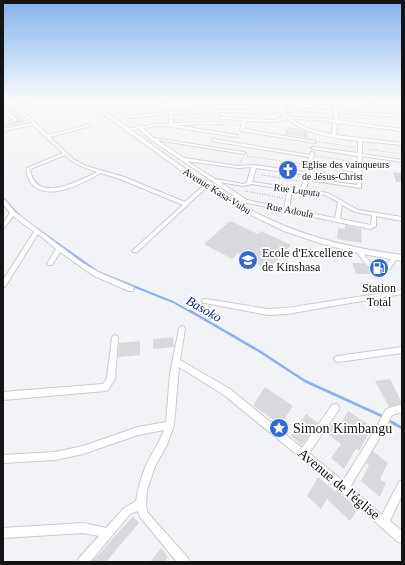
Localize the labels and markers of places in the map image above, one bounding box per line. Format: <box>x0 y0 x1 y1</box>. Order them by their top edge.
church icon: Eglise des vainqueurs de Jésus-Christ <box>277 159 299 181</box>
place label: Eglise des vainqueurs de Jésus-Christ <box>302 159 389 182</box>
place label: Ecole d'Excellence de Kinshasa <box>262 246 353 274</box>
school or university icon: Ecole d'Excellence de Kinshasa <box>237 249 259 271</box>
fuel station icon: Station Total <box>368 257 390 279</box>
place label: Station Total <box>362 281 396 309</box>
place icon: Simon Kimbangu <box>268 417 290 439</box>
place label: Simon Kimbangu <box>293 421 392 436</box>

